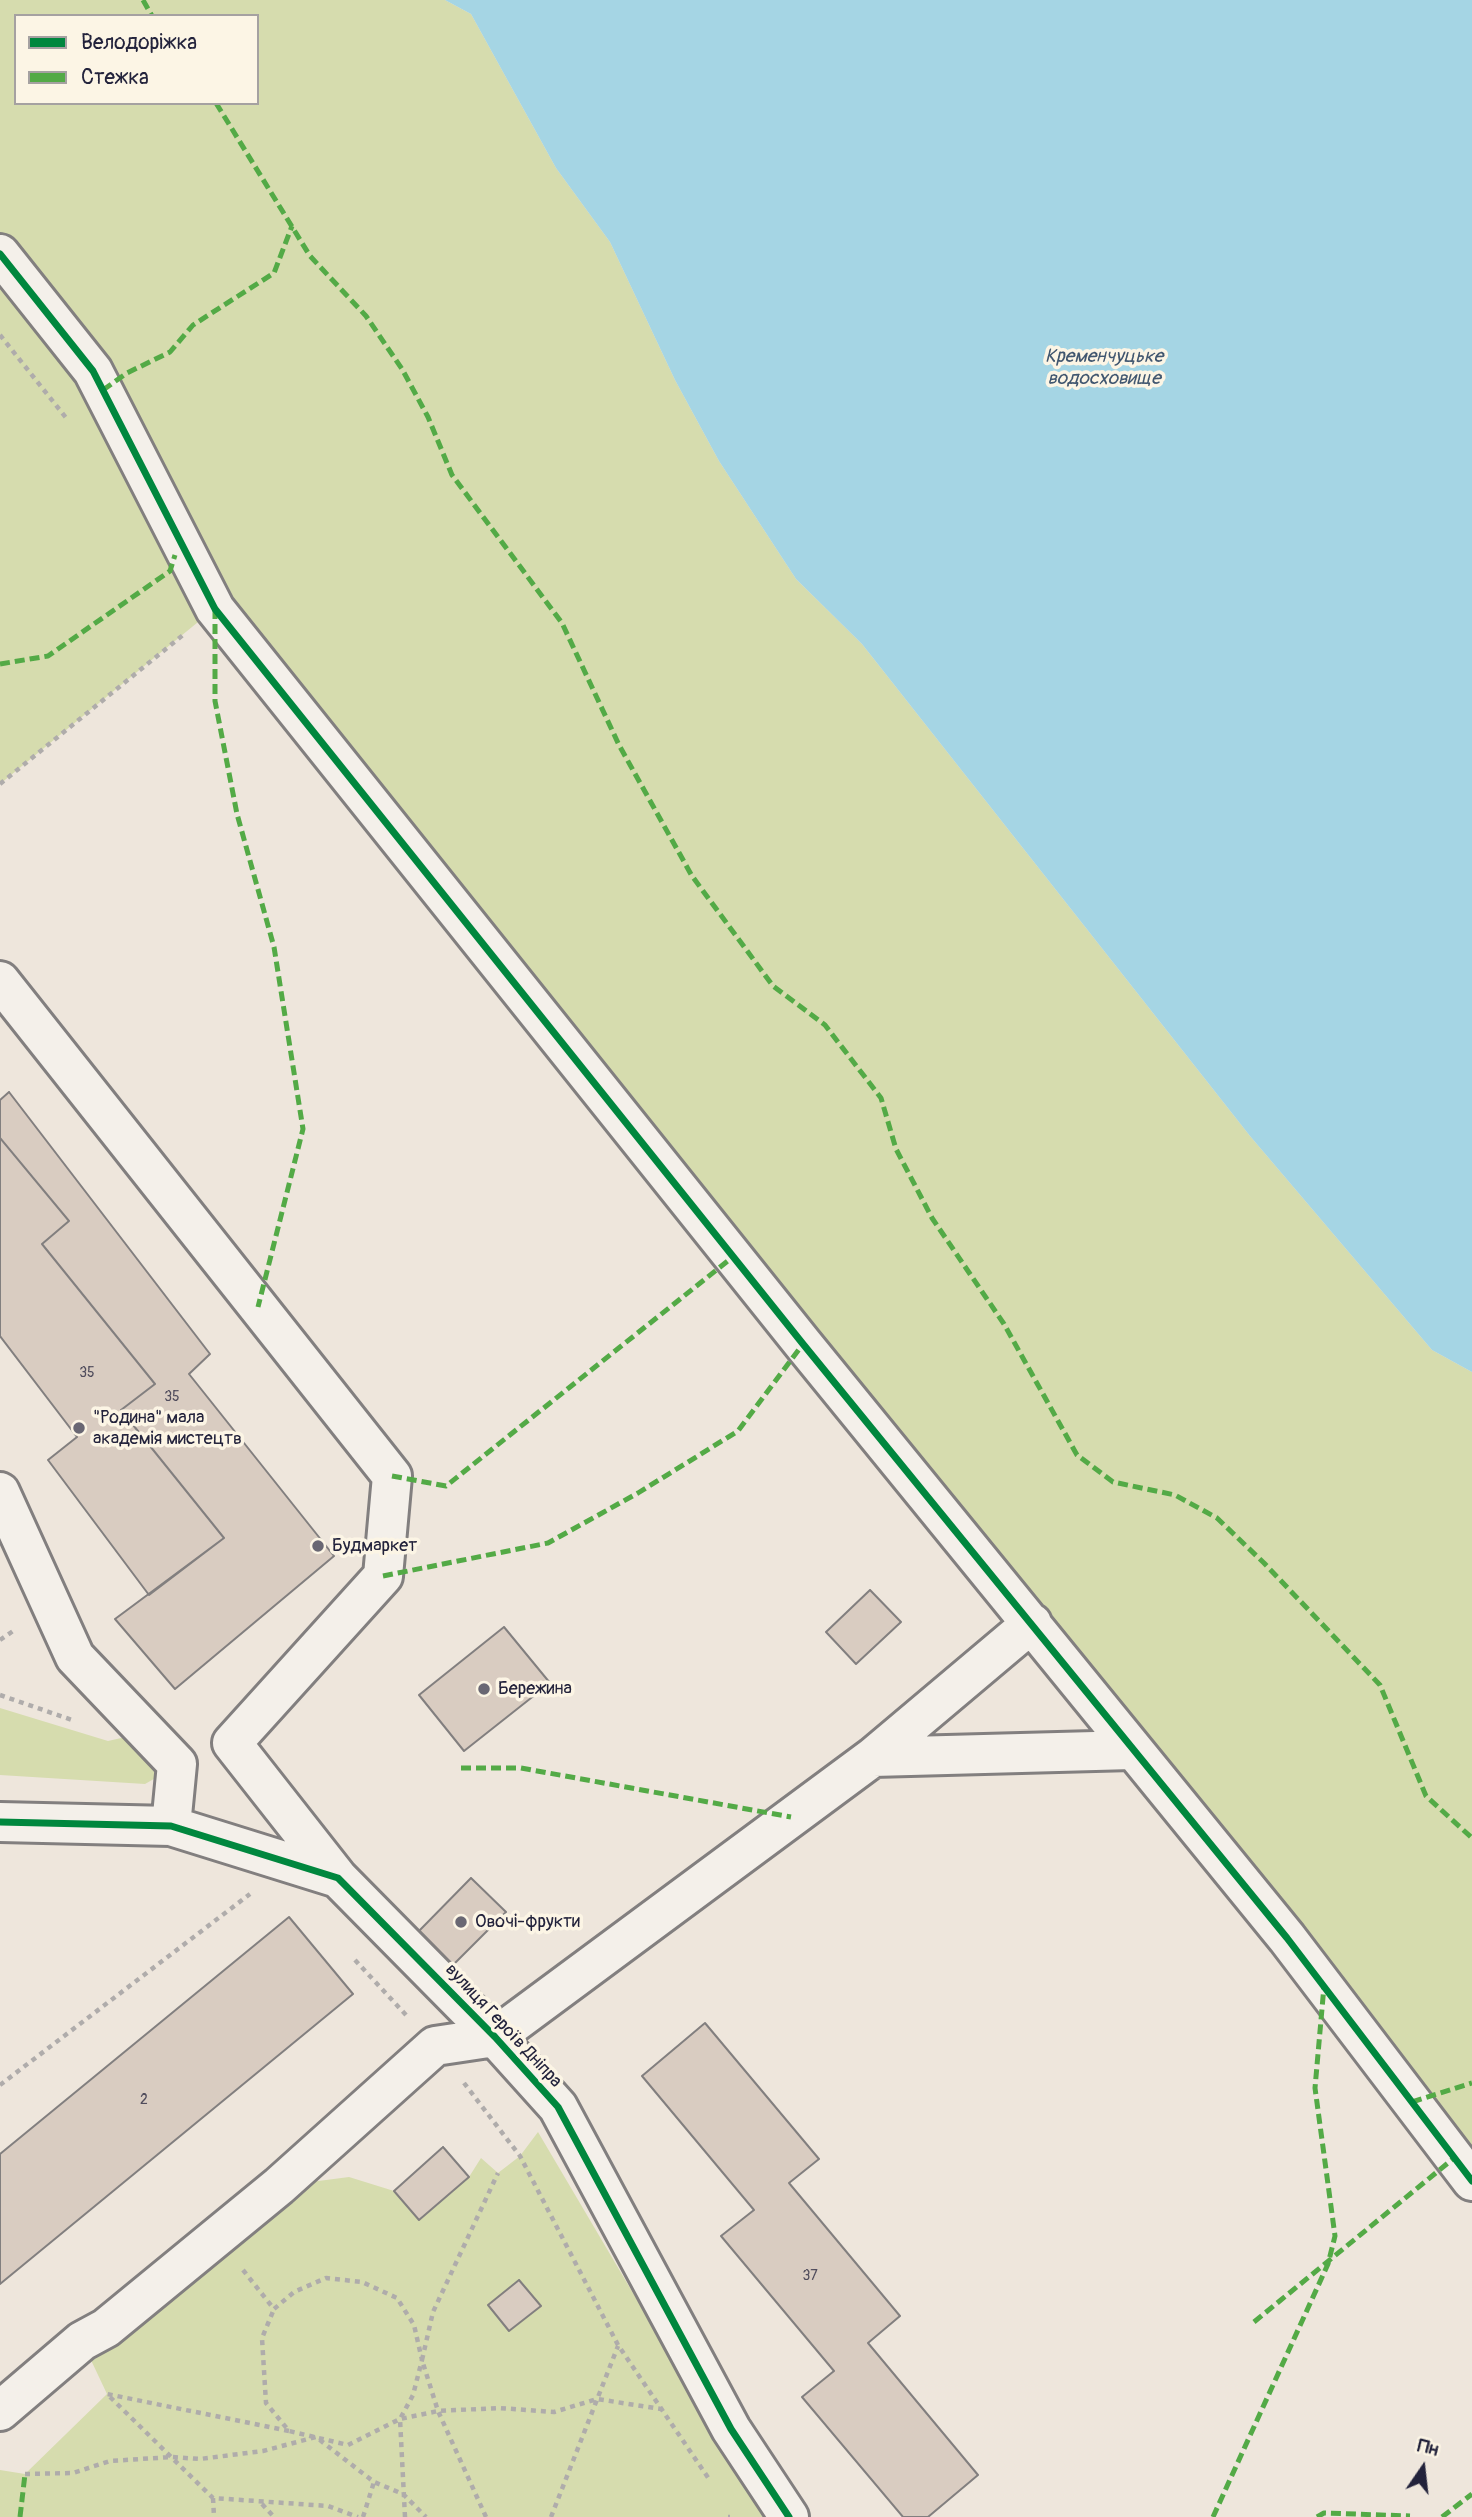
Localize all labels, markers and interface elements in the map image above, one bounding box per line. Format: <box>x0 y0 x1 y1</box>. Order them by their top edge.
legend <box>14 14 259 105</box>
text: Велодоріжка <box>81 29 197 56</box>
text: Стежка <box>81 64 149 91</box>
water label: Кременчуцьке водосховище <box>1045 346 1163 390</box>
house number: 35 <box>79 1365 95 1381</box>
house number: 35 <box>164 1389 180 1405</box>
place label: "Родина" мала академія мистецтв <box>93 1407 242 1450</box>
marker: "Родина" мала академія мистецтв <box>71 1420 87 1436</box>
place label: Будмаркет <box>332 1535 417 1557</box>
marker: Будмаркет <box>310 1538 326 1554</box>
place label: Бережина <box>498 1678 572 1700</box>
marker: Бережина <box>476 1681 492 1697</box>
place label: Овочі-фрукти <box>475 1911 580 1933</box>
marker: Овочі-фрукти <box>453 1914 469 1930</box>
street label: вулиця Героїв Дніпра <box>440 1960 566 2092</box>
house number: 2 <box>140 2092 148 2108</box>
house number: 37 <box>802 2268 818 2284</box>
north arrow <box>1388 2433 1458 2503</box>
text: Пн <box>1415 2433 1441 2462</box>

